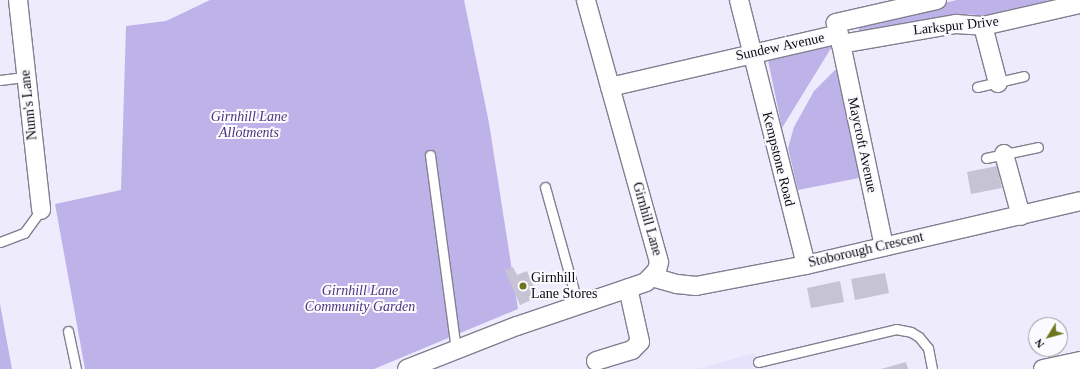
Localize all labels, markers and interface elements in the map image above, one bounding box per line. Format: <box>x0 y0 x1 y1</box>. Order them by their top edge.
street label: Larkspur Drive <box>912 13 1000 39</box>
street label: Sundew Avenue <box>734 29 826 65</box>
street label: Nunn's Lane <box>17 69 41 141</box>
street label: Maycroft Avenue <box>844 95 880 195</box>
park label: Girnhill Lane Allotments <box>211 109 287 142</box>
street label: Kempstone Road <box>758 110 798 208</box>
street label: Girnhill Lane <box>628 180 666 258</box>
street label: Stoborough Crescent <box>807 229 925 271</box>
place label: Girnhill Lane Stores <box>531 270 597 302</box>
marker: Girnhill Lane Stores <box>518 281 528 291</box>
park label: Girnhill Lane Community Garden <box>305 283 415 316</box>
north arrow <box>1028 317 1068 357</box>
text: N <box>1032 337 1046 350</box>

